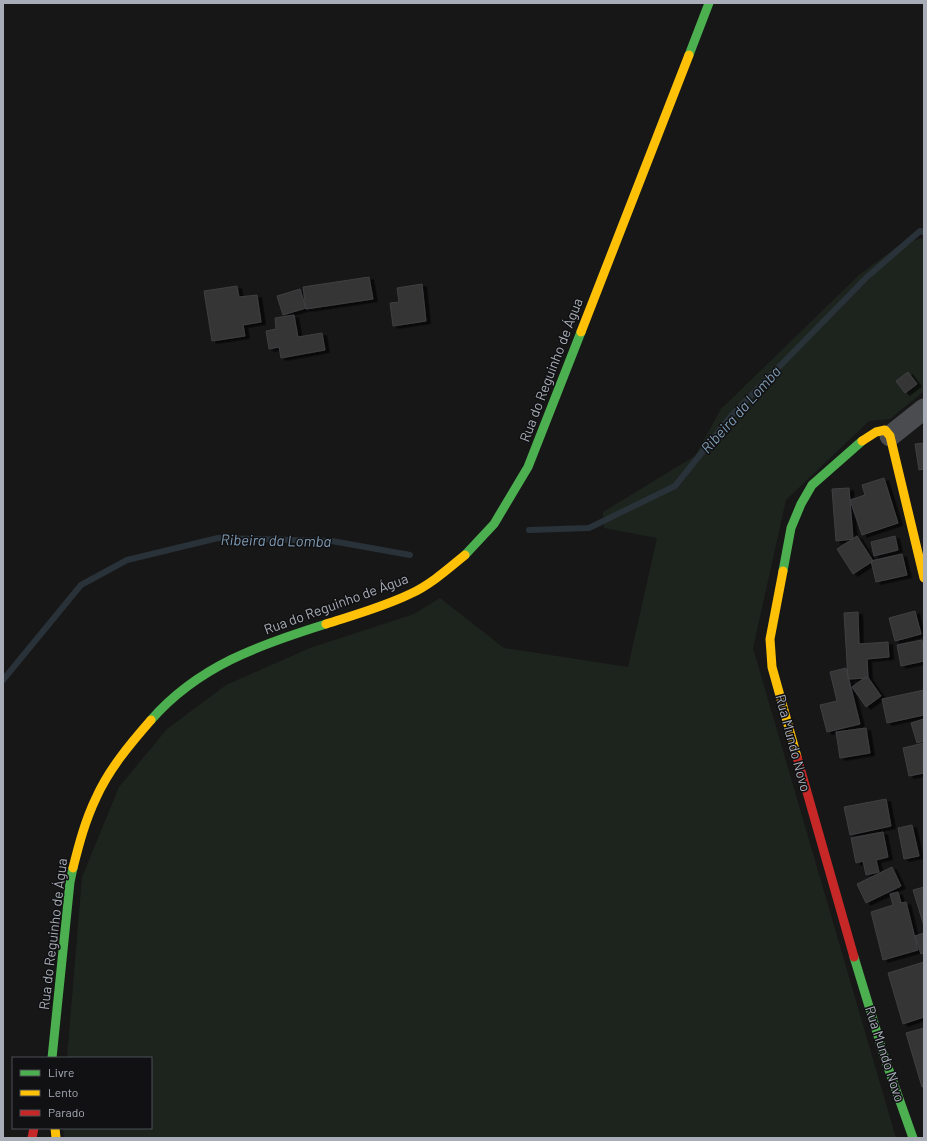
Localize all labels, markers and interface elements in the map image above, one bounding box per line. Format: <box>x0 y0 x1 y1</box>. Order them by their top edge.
street label: Rua do Reguinho de Água <box>515 296 586 444</box>
water label: Ribeira da Lomba <box>697 362 784 457</box>
water label: Ribeira da Lomba <box>220 530 332 550</box>
street label: Rua do Reguinho de Água <box>261 569 410 638</box>
street label: Rua Mundo Novo <box>772 692 815 793</box>
street label: Rua do Reguinho de Água <box>35 857 70 1011</box>
street label: Rua Mundo Novo <box>862 1004 909 1104</box>
legend <box>12 1057 152 1129</box>
text: Livre <box>48 1065 74 1079</box>
text: Lento <box>48 1085 78 1099</box>
text: Parado <box>48 1105 85 1119</box>

